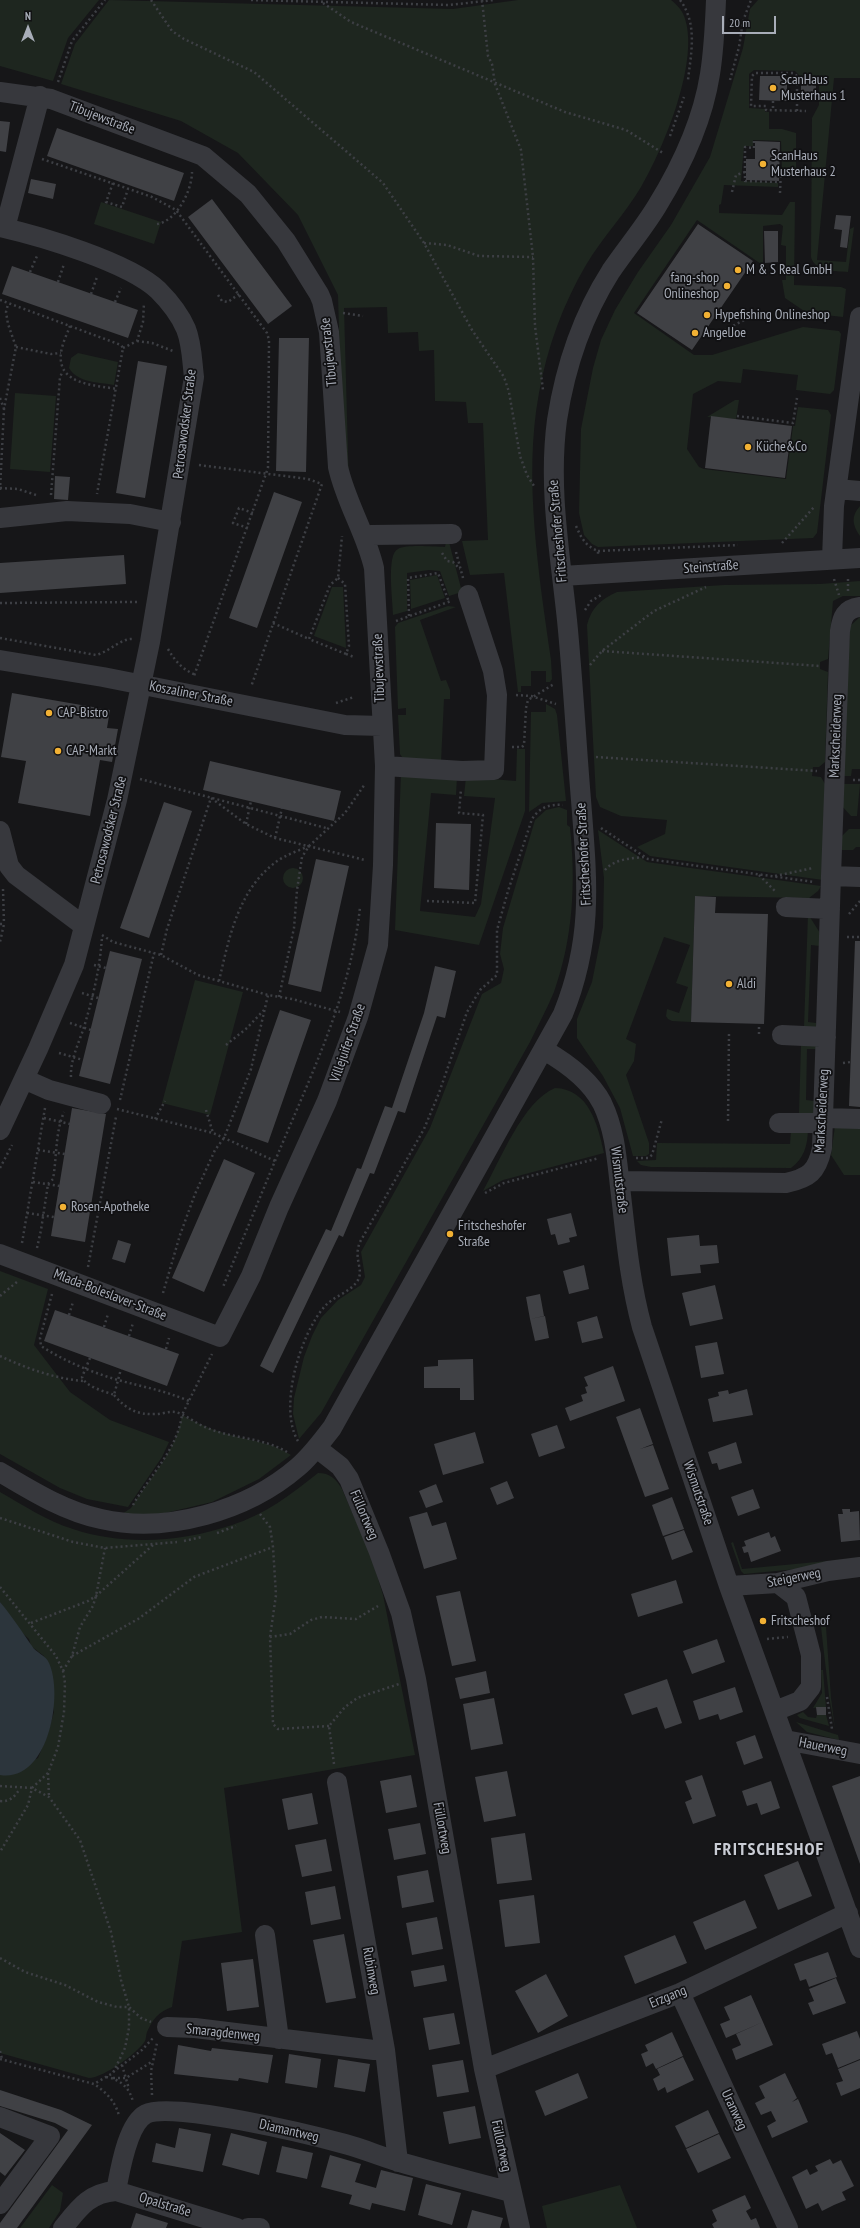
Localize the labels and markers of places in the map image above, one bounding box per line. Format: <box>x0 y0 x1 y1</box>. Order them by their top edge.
place label: ScanHaus Musterhaus 1 <box>781 72 846 104</box>
marker: ScanHaus Musterhaus 1 <box>768 83 778 93</box>
place label: ScanHaus Musterhaus 2 <box>771 148 836 180</box>
marker: ScanHaus Musterhaus 2 <box>758 159 768 169</box>
place label: M & S Real GmbH <box>746 262 832 278</box>
marker: M & S Real GmbH <box>733 265 743 275</box>
place label: fang-shop Onlineshop <box>664 270 719 302</box>
marker: fang-shop Onlineshop <box>722 281 732 291</box>
place label: Hypefishing Onlineshop <box>715 307 830 323</box>
marker: Hypefishing Onlineshop <box>702 310 712 320</box>
place label: AngelJoe <box>703 325 746 341</box>
marker: AngelJoe <box>690 328 700 338</box>
place label: Küche&Co <box>756 439 807 455</box>
marker: Küche&Co <box>743 442 753 452</box>
place label: CAP-Bistro <box>57 705 108 721</box>
marker: CAP-Bistro <box>44 708 54 718</box>
place label: CAP-Markt <box>66 743 117 759</box>
marker: CAP-Markt <box>53 746 63 756</box>
place label: Aldi <box>737 976 756 992</box>
marker: Aldi <box>724 979 734 989</box>
place label: Rosen-Apotheke <box>71 1199 149 1215</box>
marker: Rosen-Apotheke <box>58 1202 68 1212</box>
place label: Fritscheshofer Straße <box>458 1218 526 1250</box>
marker: Fritscheshofer Straße <box>445 1229 455 1239</box>
place label: Fritscheshof <box>771 1613 830 1629</box>
marker: Fritscheshof <box>758 1616 768 1626</box>

